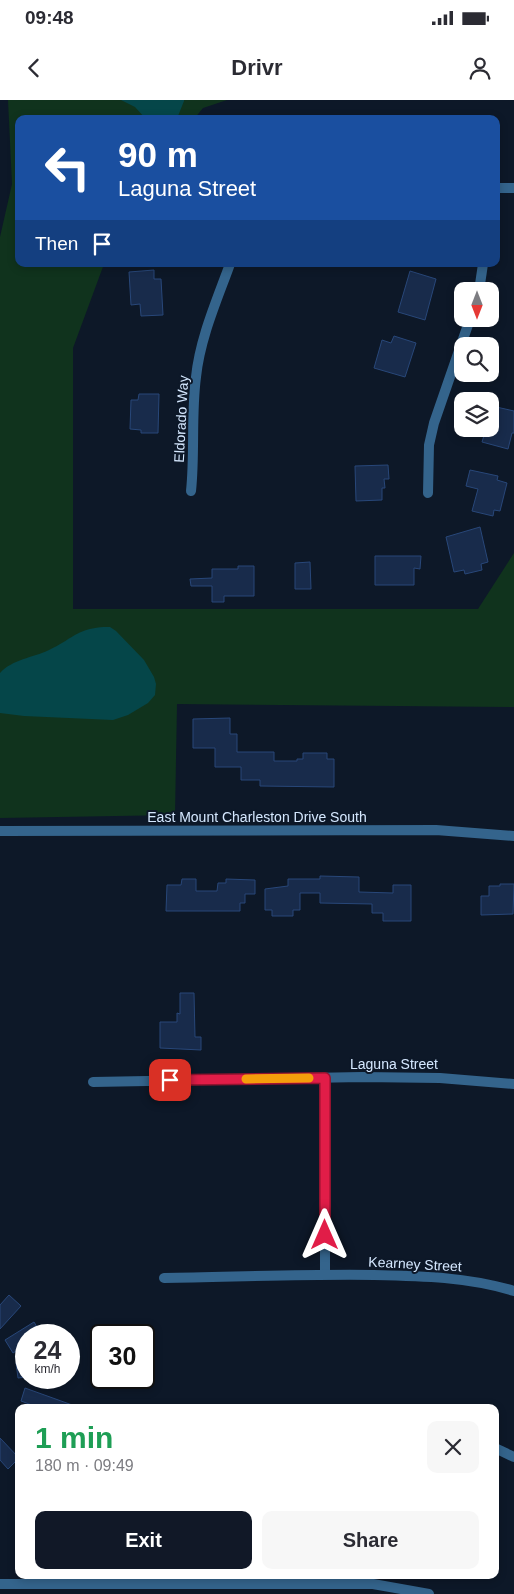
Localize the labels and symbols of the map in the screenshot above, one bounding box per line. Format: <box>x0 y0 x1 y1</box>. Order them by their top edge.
north arrow <box>454 282 499 328</box>
street label: Eldorado Way <box>171 375 191 463</box>
street label: East Mount Charleston Drive South <box>147 809 367 825</box>
street label: Laguna Street <box>350 1056 438 1072</box>
pin <box>149 1059 191 1101</box>
position arrow <box>298 1208 350 1260</box>
street label: Kearney Street <box>368 1254 462 1274</box>
speed limit sign: 30 <box>90 1324 155 1389</box>

